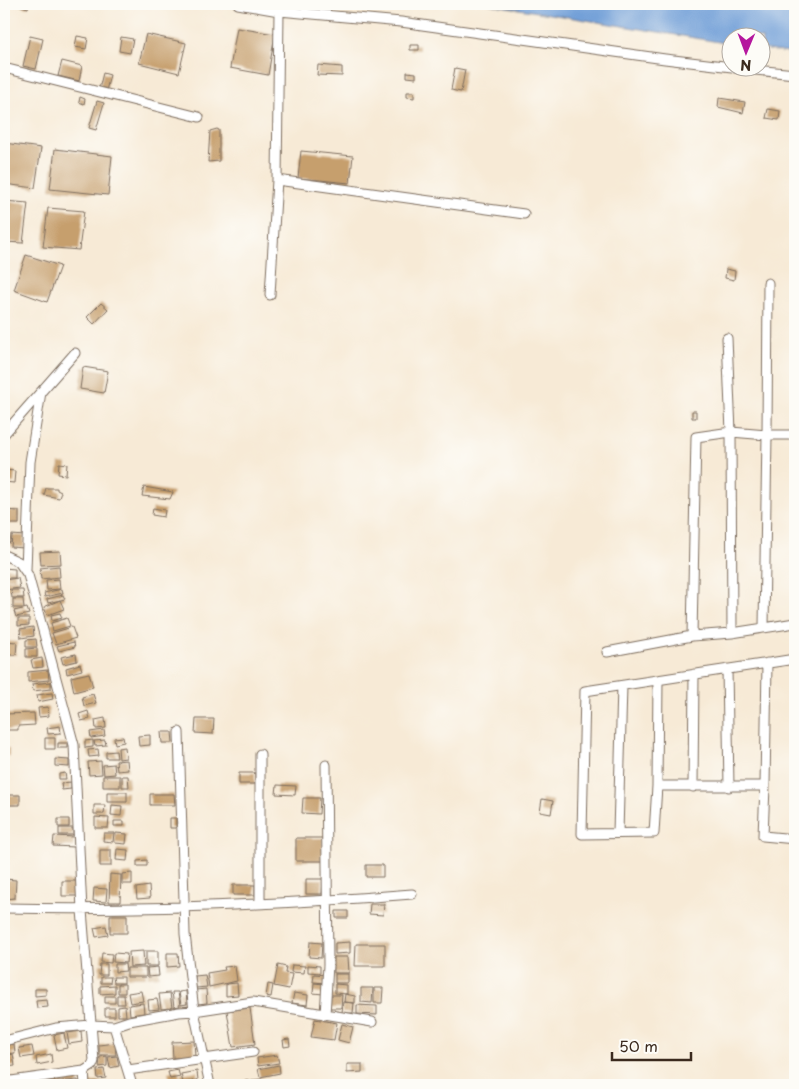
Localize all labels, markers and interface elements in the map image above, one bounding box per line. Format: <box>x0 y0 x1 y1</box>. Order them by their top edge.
north arrow <box>722 28 772 78</box>
text: N <box>740 55 751 76</box>
scale bar <box>612 1029 690 1061</box>
text: 50 m <box>619 1034 658 1057</box>

